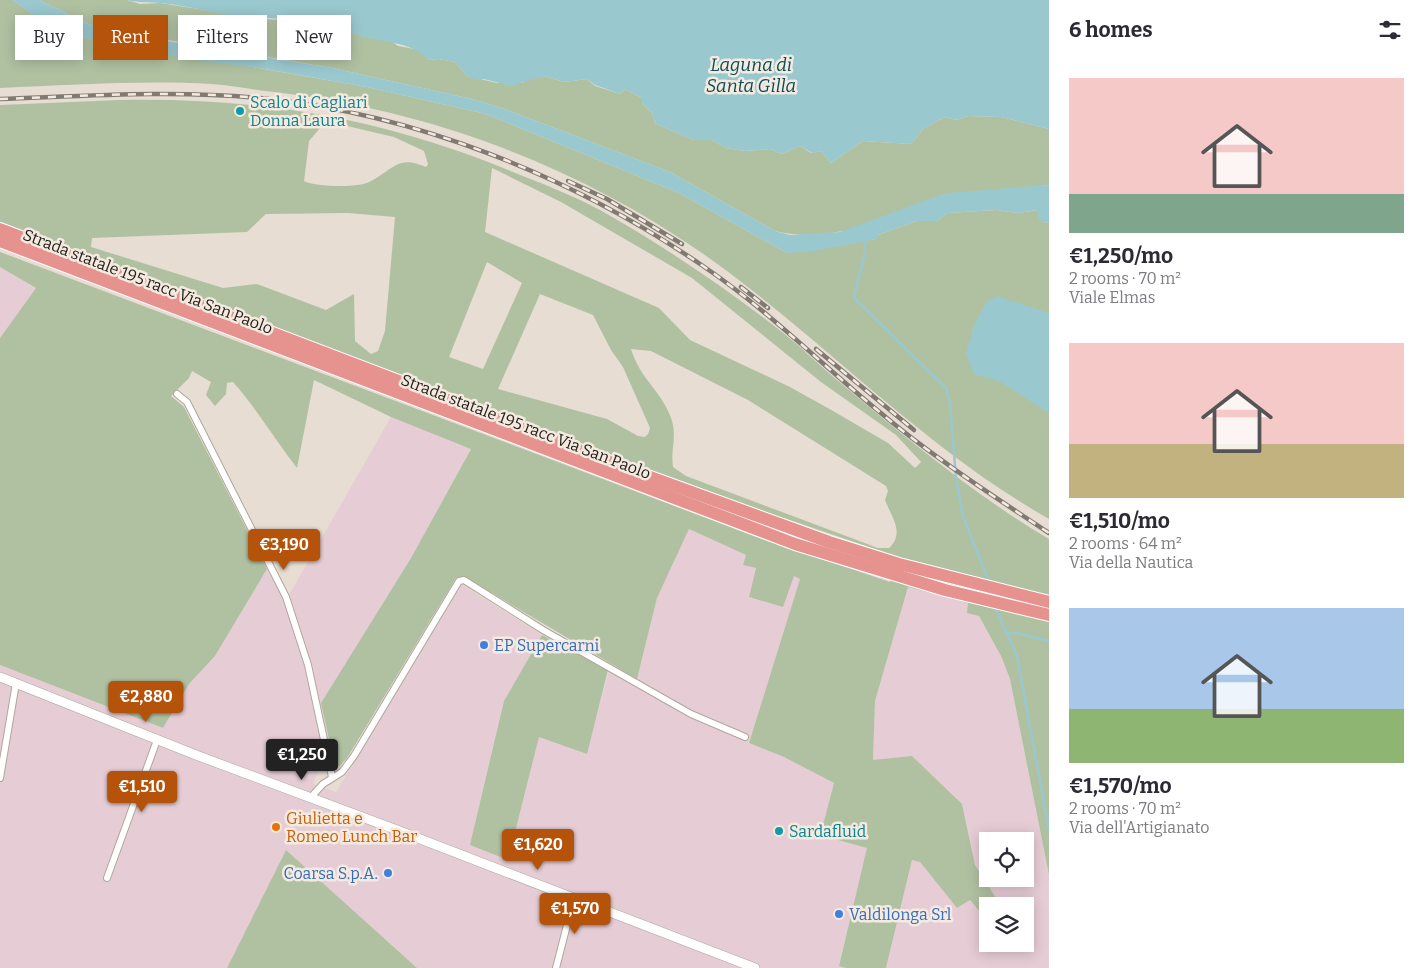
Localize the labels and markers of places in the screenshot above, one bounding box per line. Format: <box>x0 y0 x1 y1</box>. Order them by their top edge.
place label: Scalo di Cagliari Donna Laura <box>250 93 368 130</box>
marker: Scalo di Cagliari Donna Laura <box>234 105 246 117</box>
pin: €3,190 <box>243 528 325 571</box>
place label: EP Supercarni <box>494 636 600 655</box>
marker: EP Supercarni <box>478 639 490 651</box>
pin: €2,880 <box>105 680 187 723</box>
pin: €1,250 <box>261 738 343 781</box>
pin: €1,510 <box>101 770 183 813</box>
place label: Giulietta e Romeo Lunch Bar <box>286 809 417 846</box>
marker: Giulietta e Romeo Lunch Bar <box>270 821 282 833</box>
place label: Sardafluid <box>789 822 867 841</box>
marker: Sardafluid <box>773 825 785 837</box>
pin: €1,620 <box>497 828 579 871</box>
place label: Coarsa S.p.A. <box>284 864 378 883</box>
marker: Coarsa S.p.A. <box>382 867 394 879</box>
pin: €1,570 <box>534 892 616 935</box>
place label: Valdilonga Srl <box>849 905 952 924</box>
marker: Valdilonga Srl <box>833 908 845 920</box>

